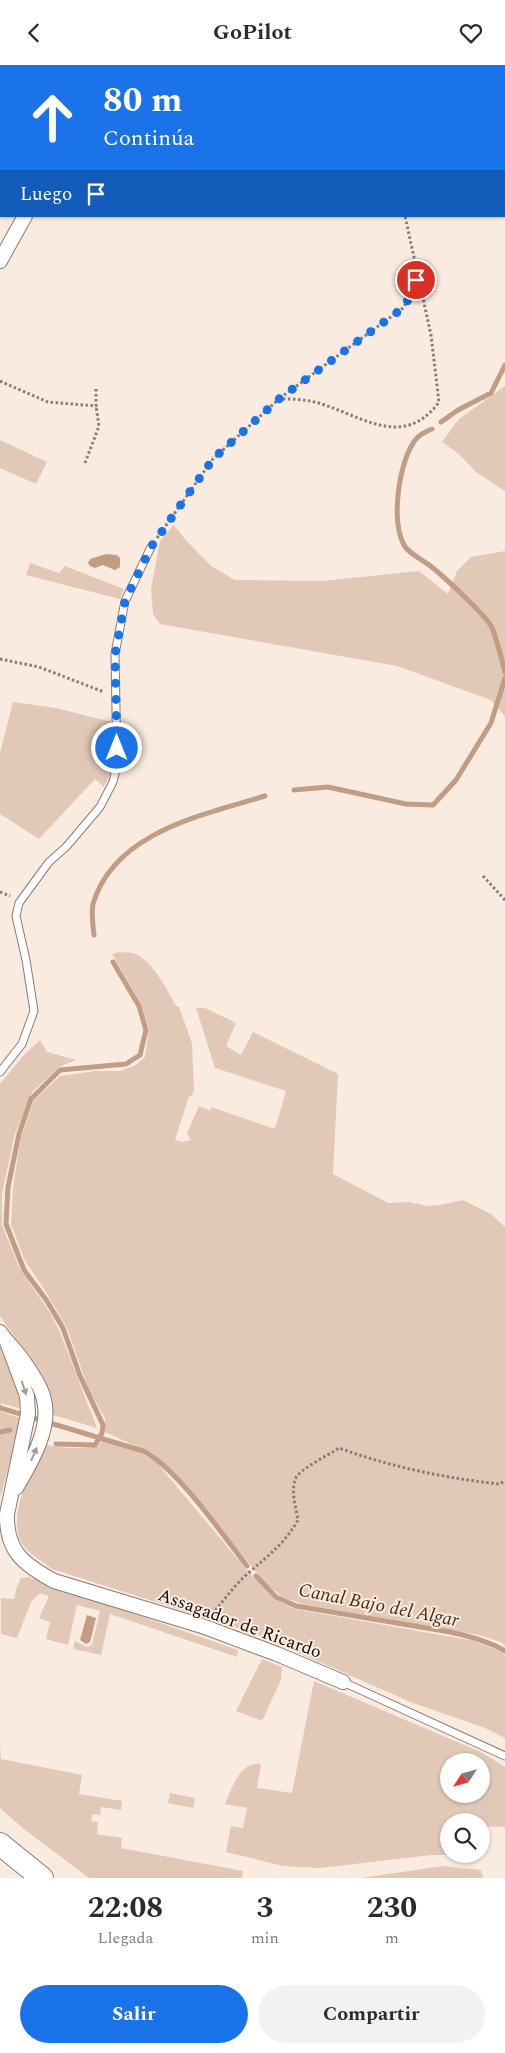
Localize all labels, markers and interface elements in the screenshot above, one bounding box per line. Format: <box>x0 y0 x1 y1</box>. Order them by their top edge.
text: GoPilot <box>213 16 292 49</box>
icon: back <box>20 19 48 47</box>
icon: heart <box>457 19 485 47</box>
text: 80 m <box>103 74 183 127</box>
icon: ahead <box>20 85 85 150</box>
text: Continúa <box>103 122 194 155</box>
text: Luego <box>20 180 72 209</box>
icon: arrive <box>82 180 110 208</box>
pin <box>395 259 437 301</box>
icon: arrive <box>402 266 430 294</box>
position arrow <box>90 721 142 773</box>
one-way arrow <box>21 1381 29 1396</box>
one-way arrow <box>30 1447 38 1461</box>
water label: Canal Bajo del Algar <box>296 1576 462 1635</box>
street label: Assagador de Ricardo <box>154 1581 325 1666</box>
north arrow <box>440 1753 490 1803</box>
map controls <box>440 1753 490 1863</box>
button: search <box>440 1813 490 1863</box>
text: 22:08 <box>88 1885 163 1931</box>
text: 3 <box>256 1885 273 1931</box>
text: 230 <box>367 1885 417 1931</box>
text: Llegada <box>98 1926 153 1950</box>
text: min <box>251 1926 279 1950</box>
text: m <box>385 1926 399 1950</box>
button: Salir <box>20 1985 248 2043</box>
button: Compartir <box>258 1985 485 2043</box>

